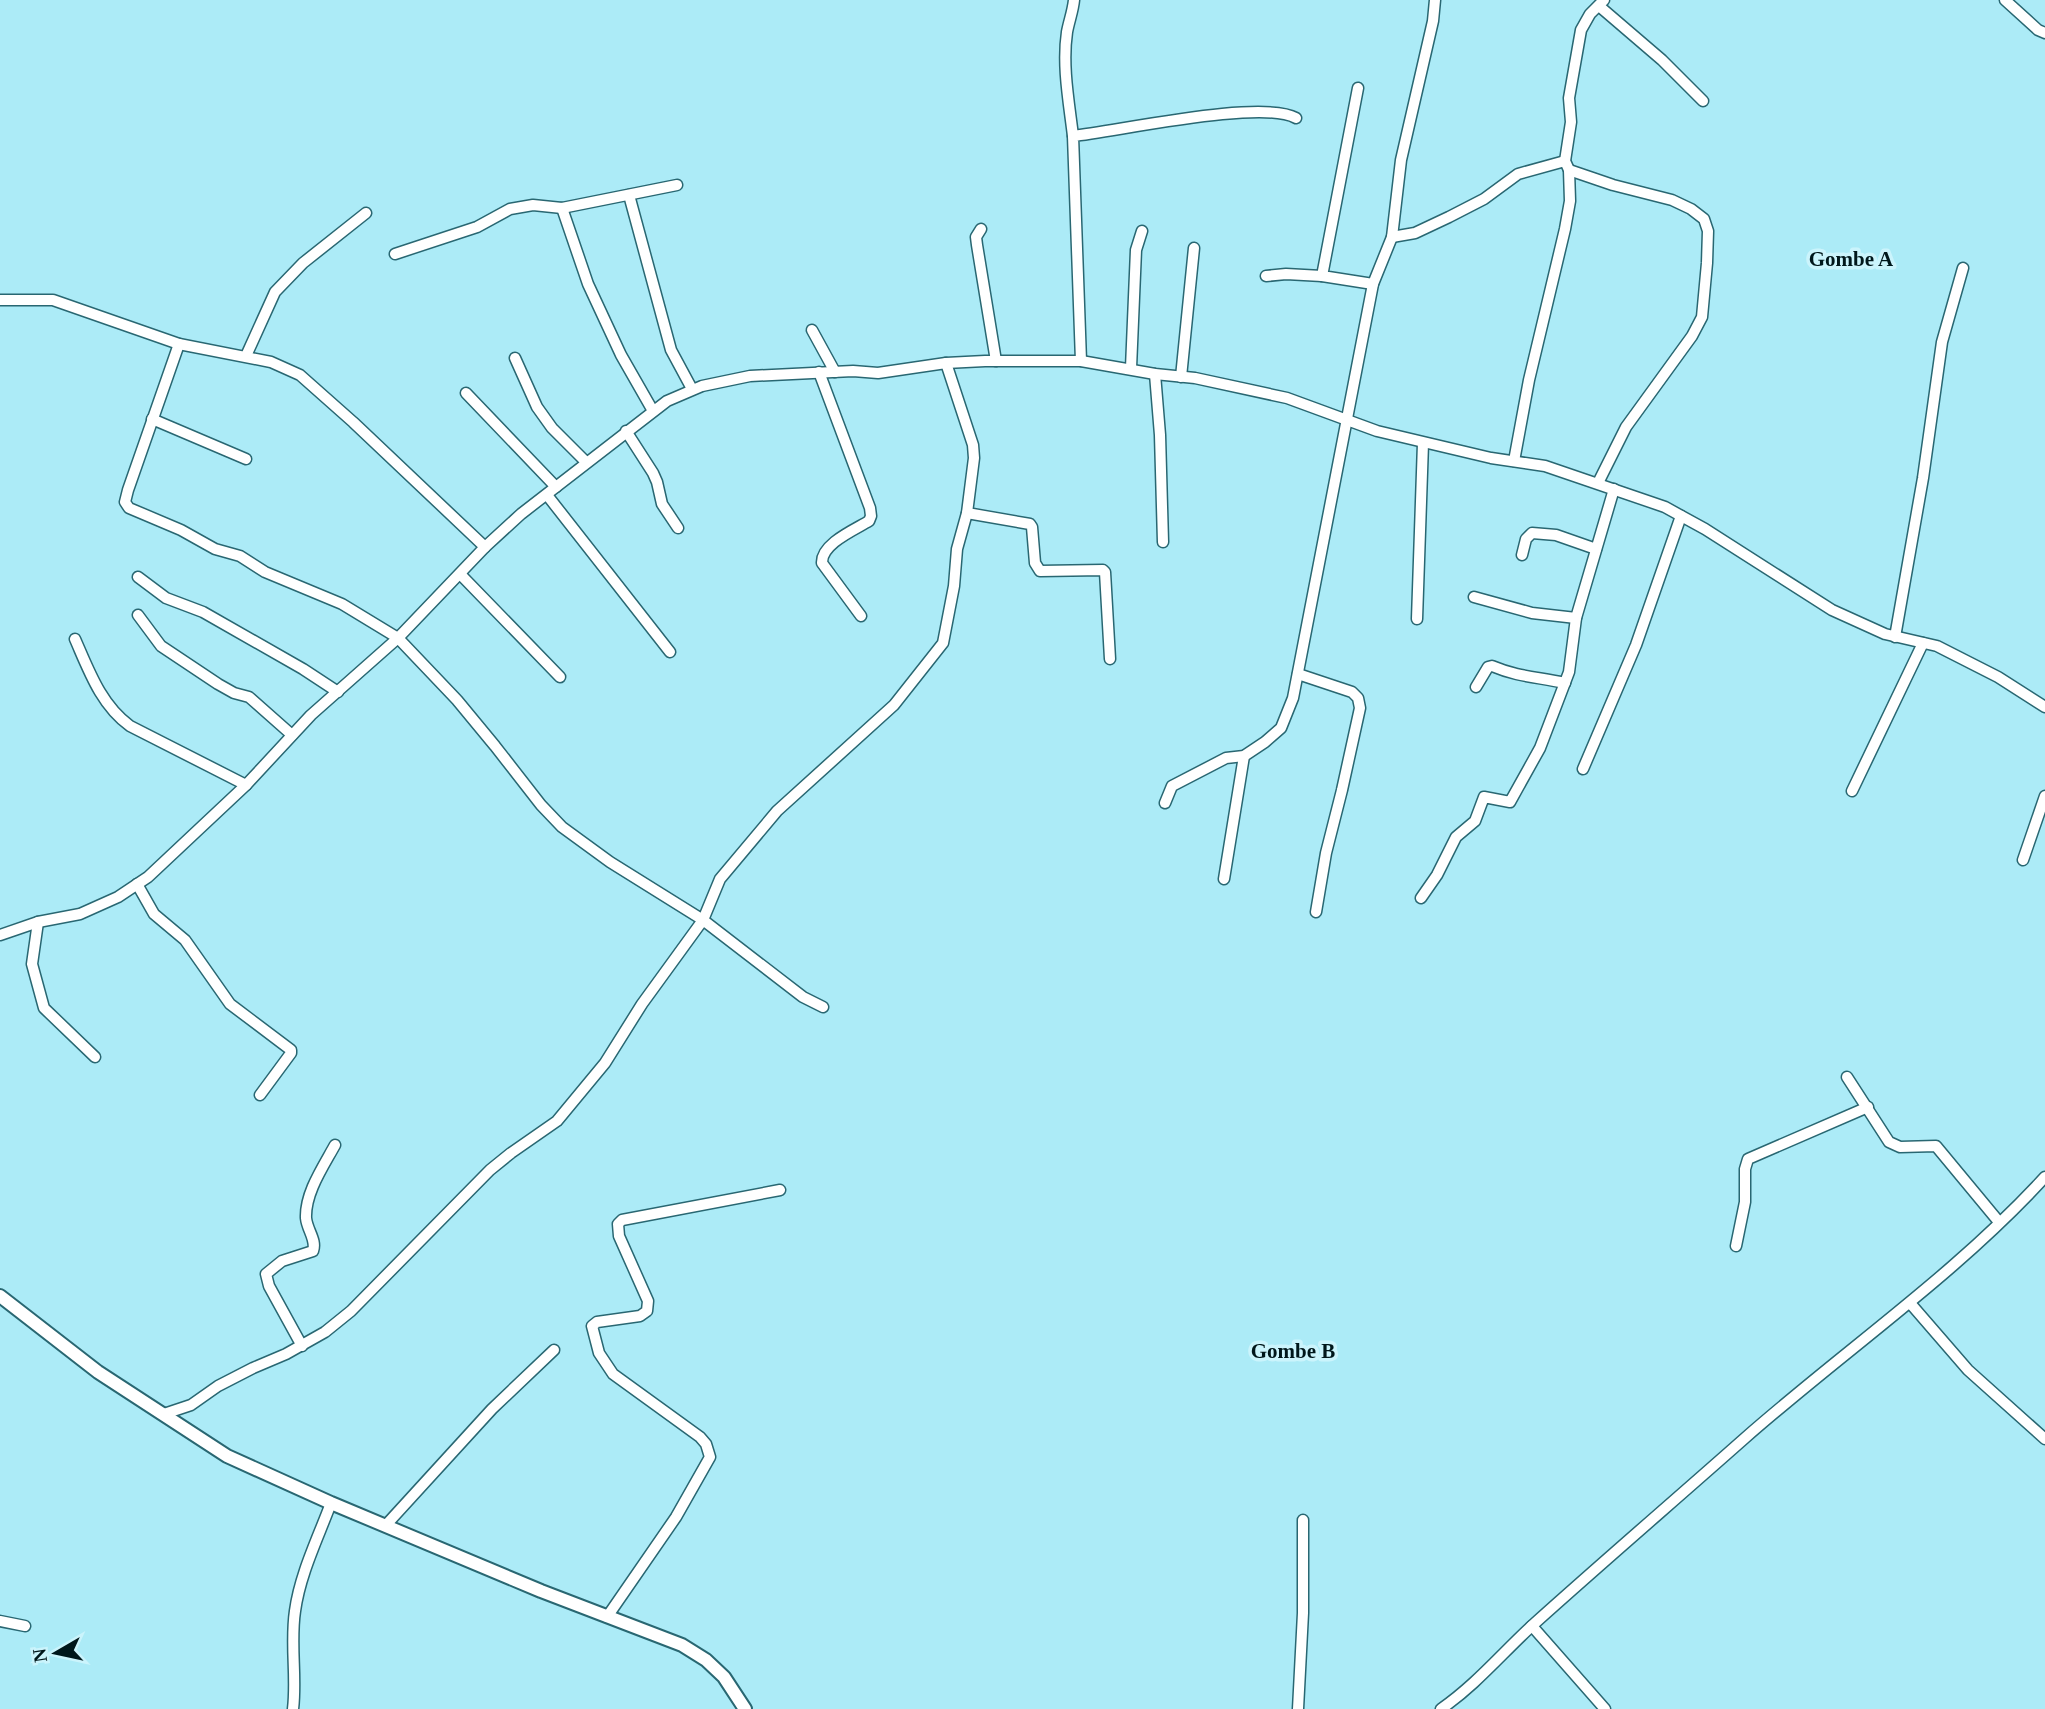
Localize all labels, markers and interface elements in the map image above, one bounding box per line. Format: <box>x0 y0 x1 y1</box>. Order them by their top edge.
district label: Gombe A <box>1809 247 1894 271</box>
district label: Gombe B <box>1251 1339 1335 1363</box>
north arrow <box>21 1618 91 1688</box>
text: N <box>28 1647 51 1664</box>

